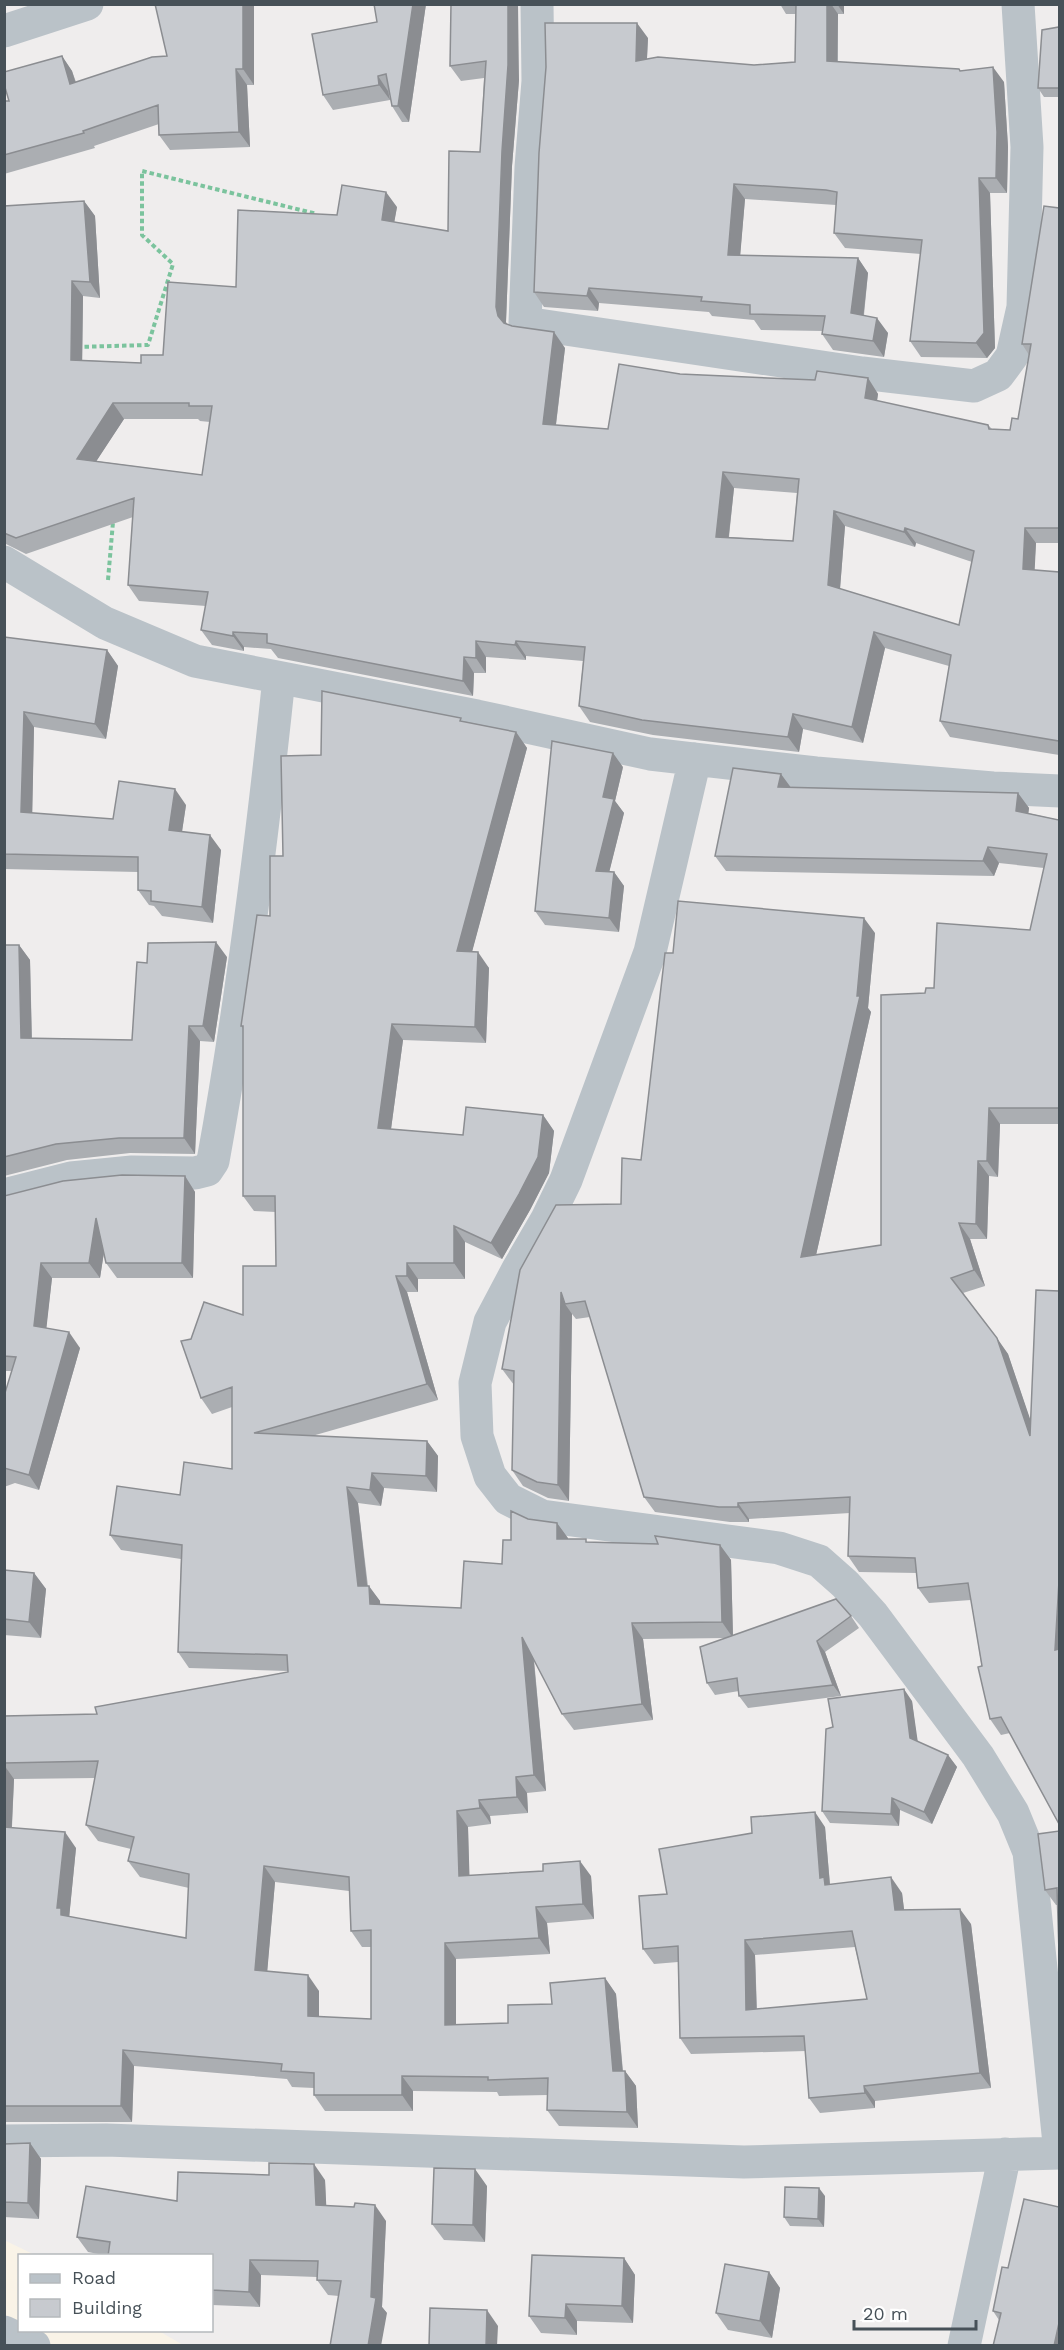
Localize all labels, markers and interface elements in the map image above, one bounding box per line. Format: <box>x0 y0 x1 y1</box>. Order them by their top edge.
legend <box>18 2254 213 2332</box>
text: Road <box>72 2267 116 2288</box>
scale bar <box>854 2293 976 2331</box>
text: Building <box>72 2297 142 2318</box>
text: 20 m <box>863 2303 908 2324</box>

